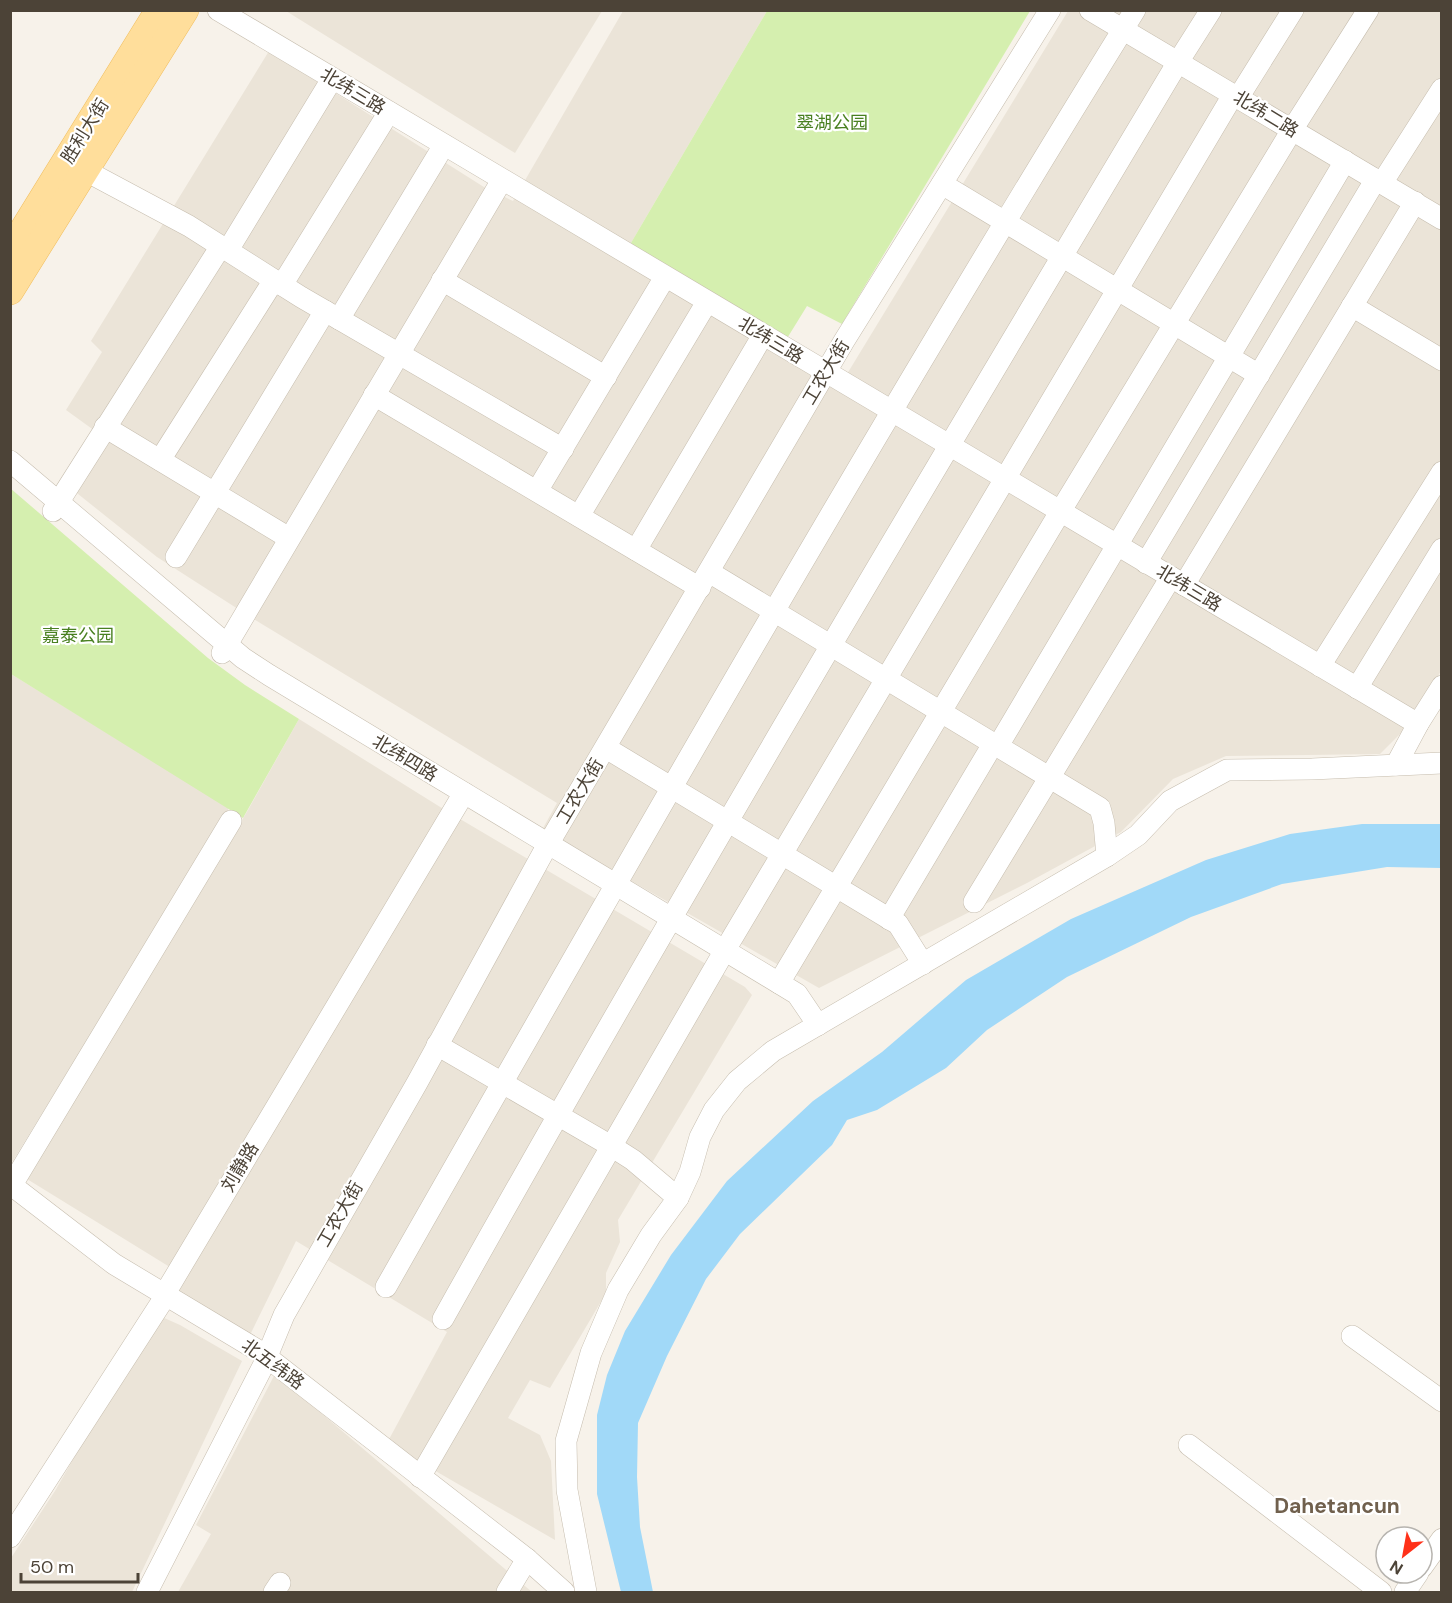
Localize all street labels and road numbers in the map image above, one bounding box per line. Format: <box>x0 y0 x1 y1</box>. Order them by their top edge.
street label: 北纬三路 <box>316 62 390 120</box>
street label: 北纬二路 <box>1229 85 1303 143</box>
street label: 胜利大街 <box>56 94 114 168</box>
street label: 北纬三路 <box>734 311 808 369</box>
street label: 工农大街 <box>797 335 855 409</box>
street label: 北纬三路 <box>1152 559 1226 617</box>
street label: 北纬四路 <box>368 729 442 787</box>
street label: 工农大街 <box>551 754 609 828</box>
street label: 刘静路 <box>216 1138 264 1196</box>
street label: 工农大街 <box>312 1177 368 1251</box>
street label: 北五纬路 <box>237 1333 309 1395</box>

